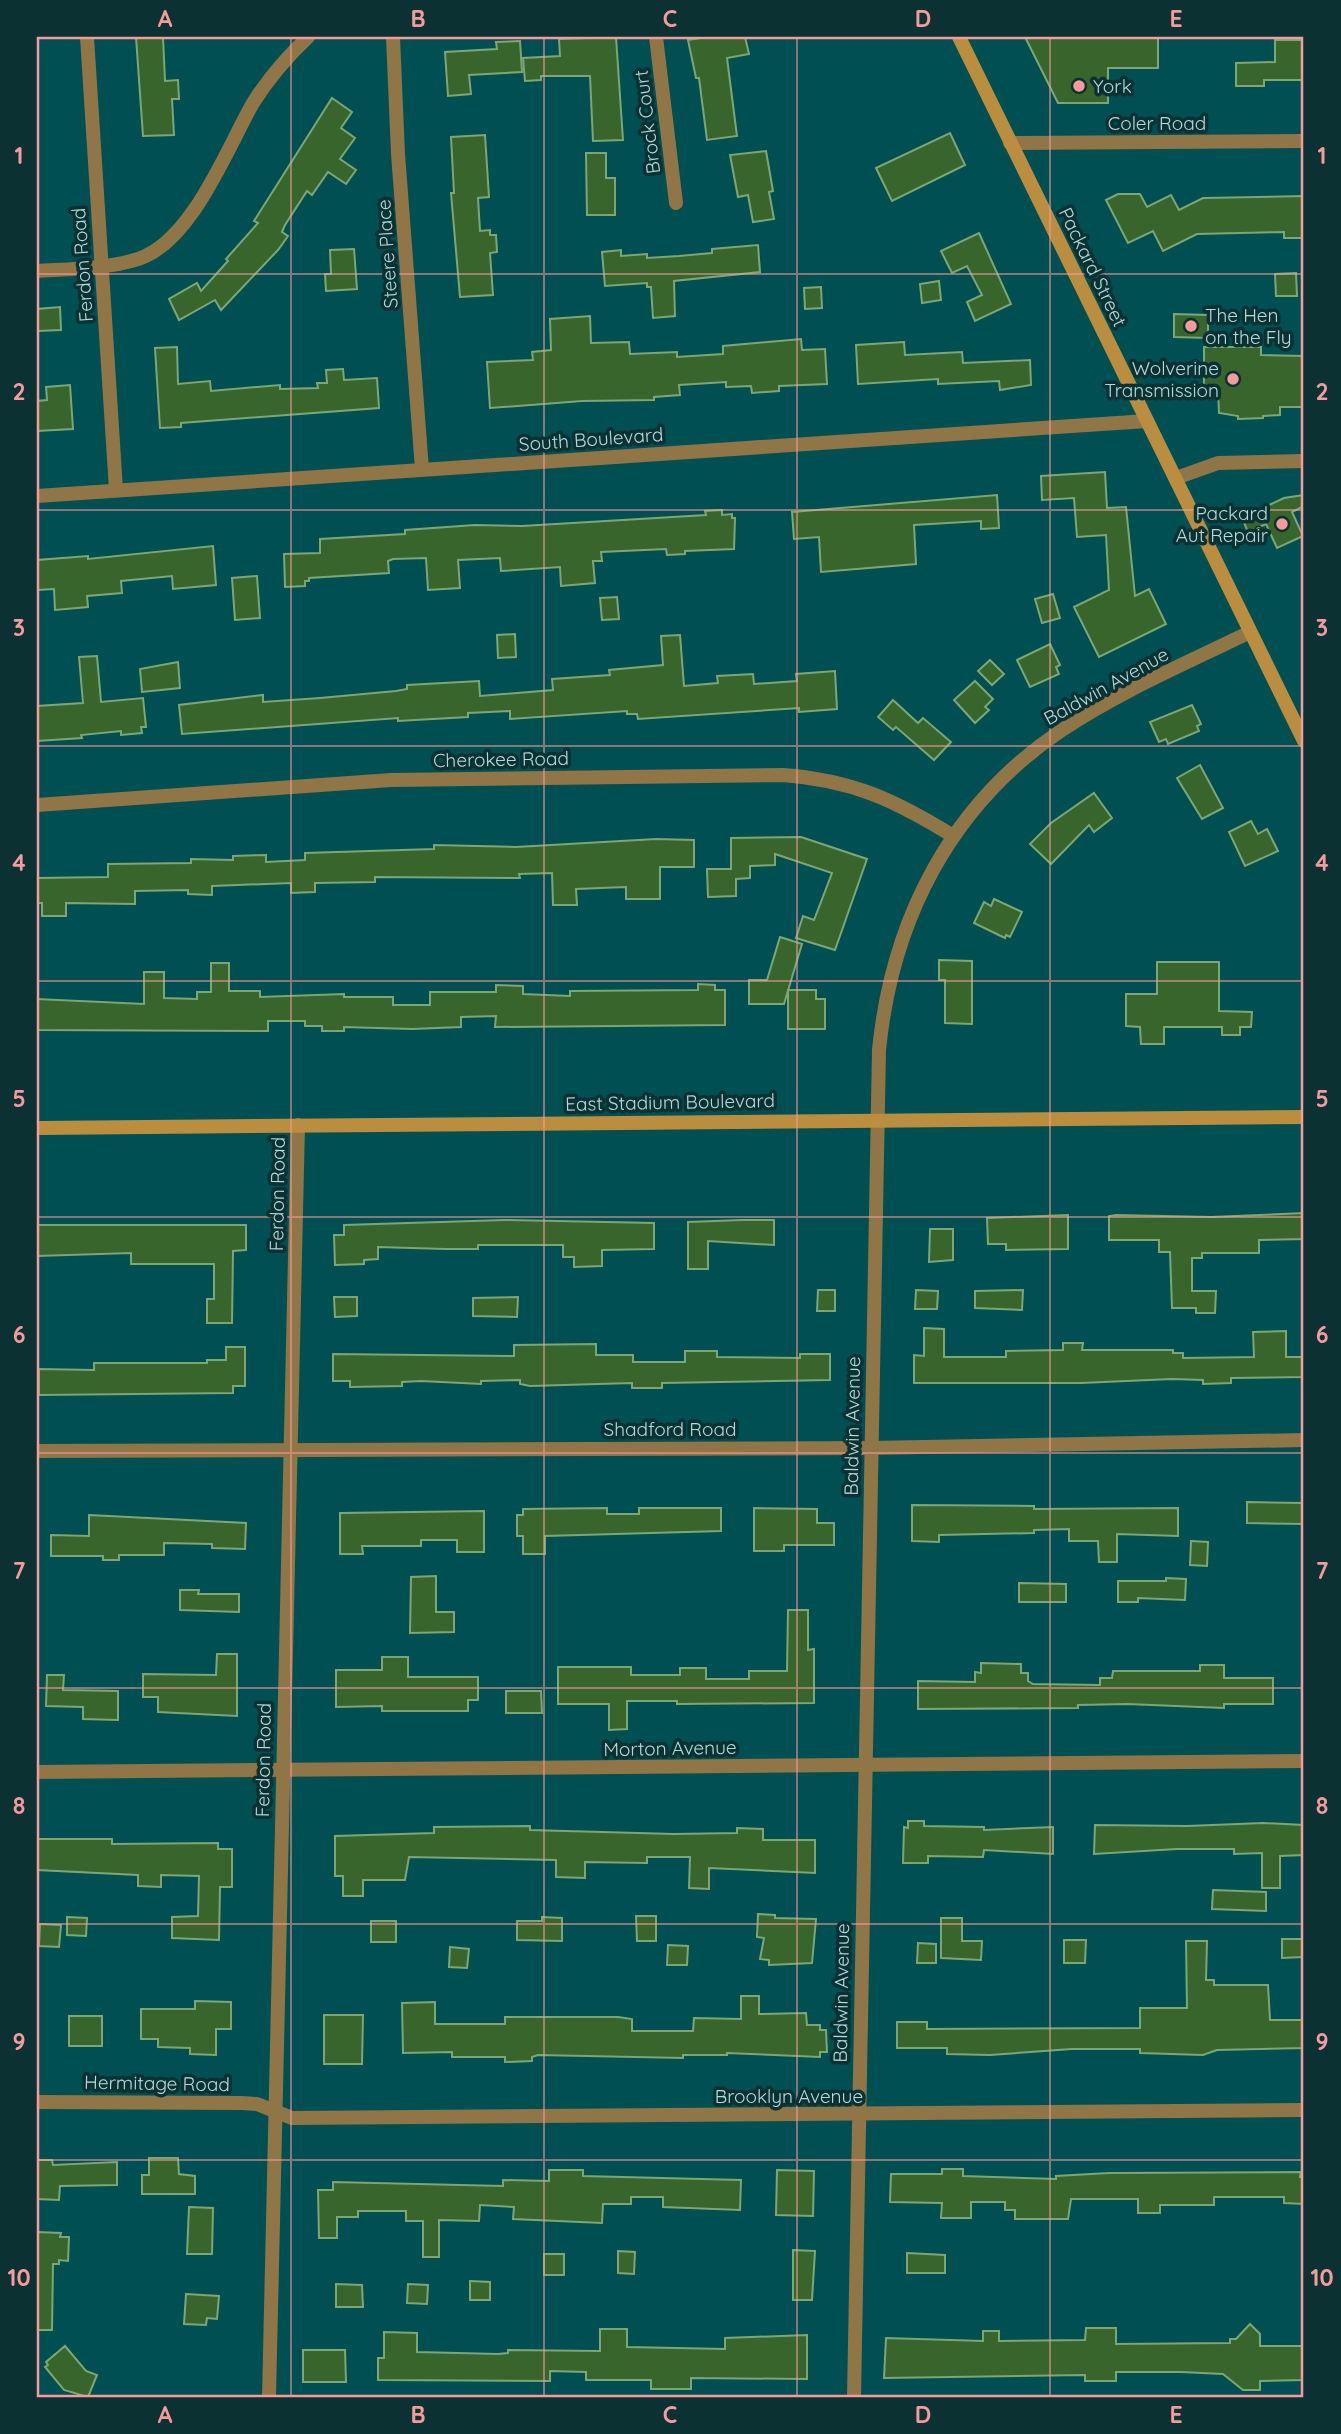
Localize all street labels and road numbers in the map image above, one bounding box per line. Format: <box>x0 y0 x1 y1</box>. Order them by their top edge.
street label: Brock Court <box>629 69 665 175</box>
street label: Coler Road <box>1108 111 1206 135</box>
street label: Steere Place <box>371 199 403 309</box>
street label: Packard Street <box>1054 203 1132 331</box>
street label: Ferdon Road <box>66 207 98 323</box>
street label: South Boulevard <box>518 422 664 456</box>
street label: Baldwin Avenue <box>1039 642 1173 730</box>
street label: Cherokee Road <box>433 746 569 772</box>
street label: East Stadium Boulevard <box>565 1088 775 1116</box>
street label: Ferdon Road <box>264 1137 290 1251</box>
street label: Baldwin Avenue <box>839 1356 865 1496</box>
street label: Shadford Road <box>604 1417 736 1441</box>
street label: Ferdon Road <box>250 1703 276 1817</box>
street label: Morton Avenue <box>603 1735 737 1761</box>
street label: Baldwin Avenue <box>828 1923 854 2063</box>
street label: Hermitage Road <box>84 2070 230 2096</box>
street label: Brooklyn Avenue <box>715 2084 863 2108</box>

